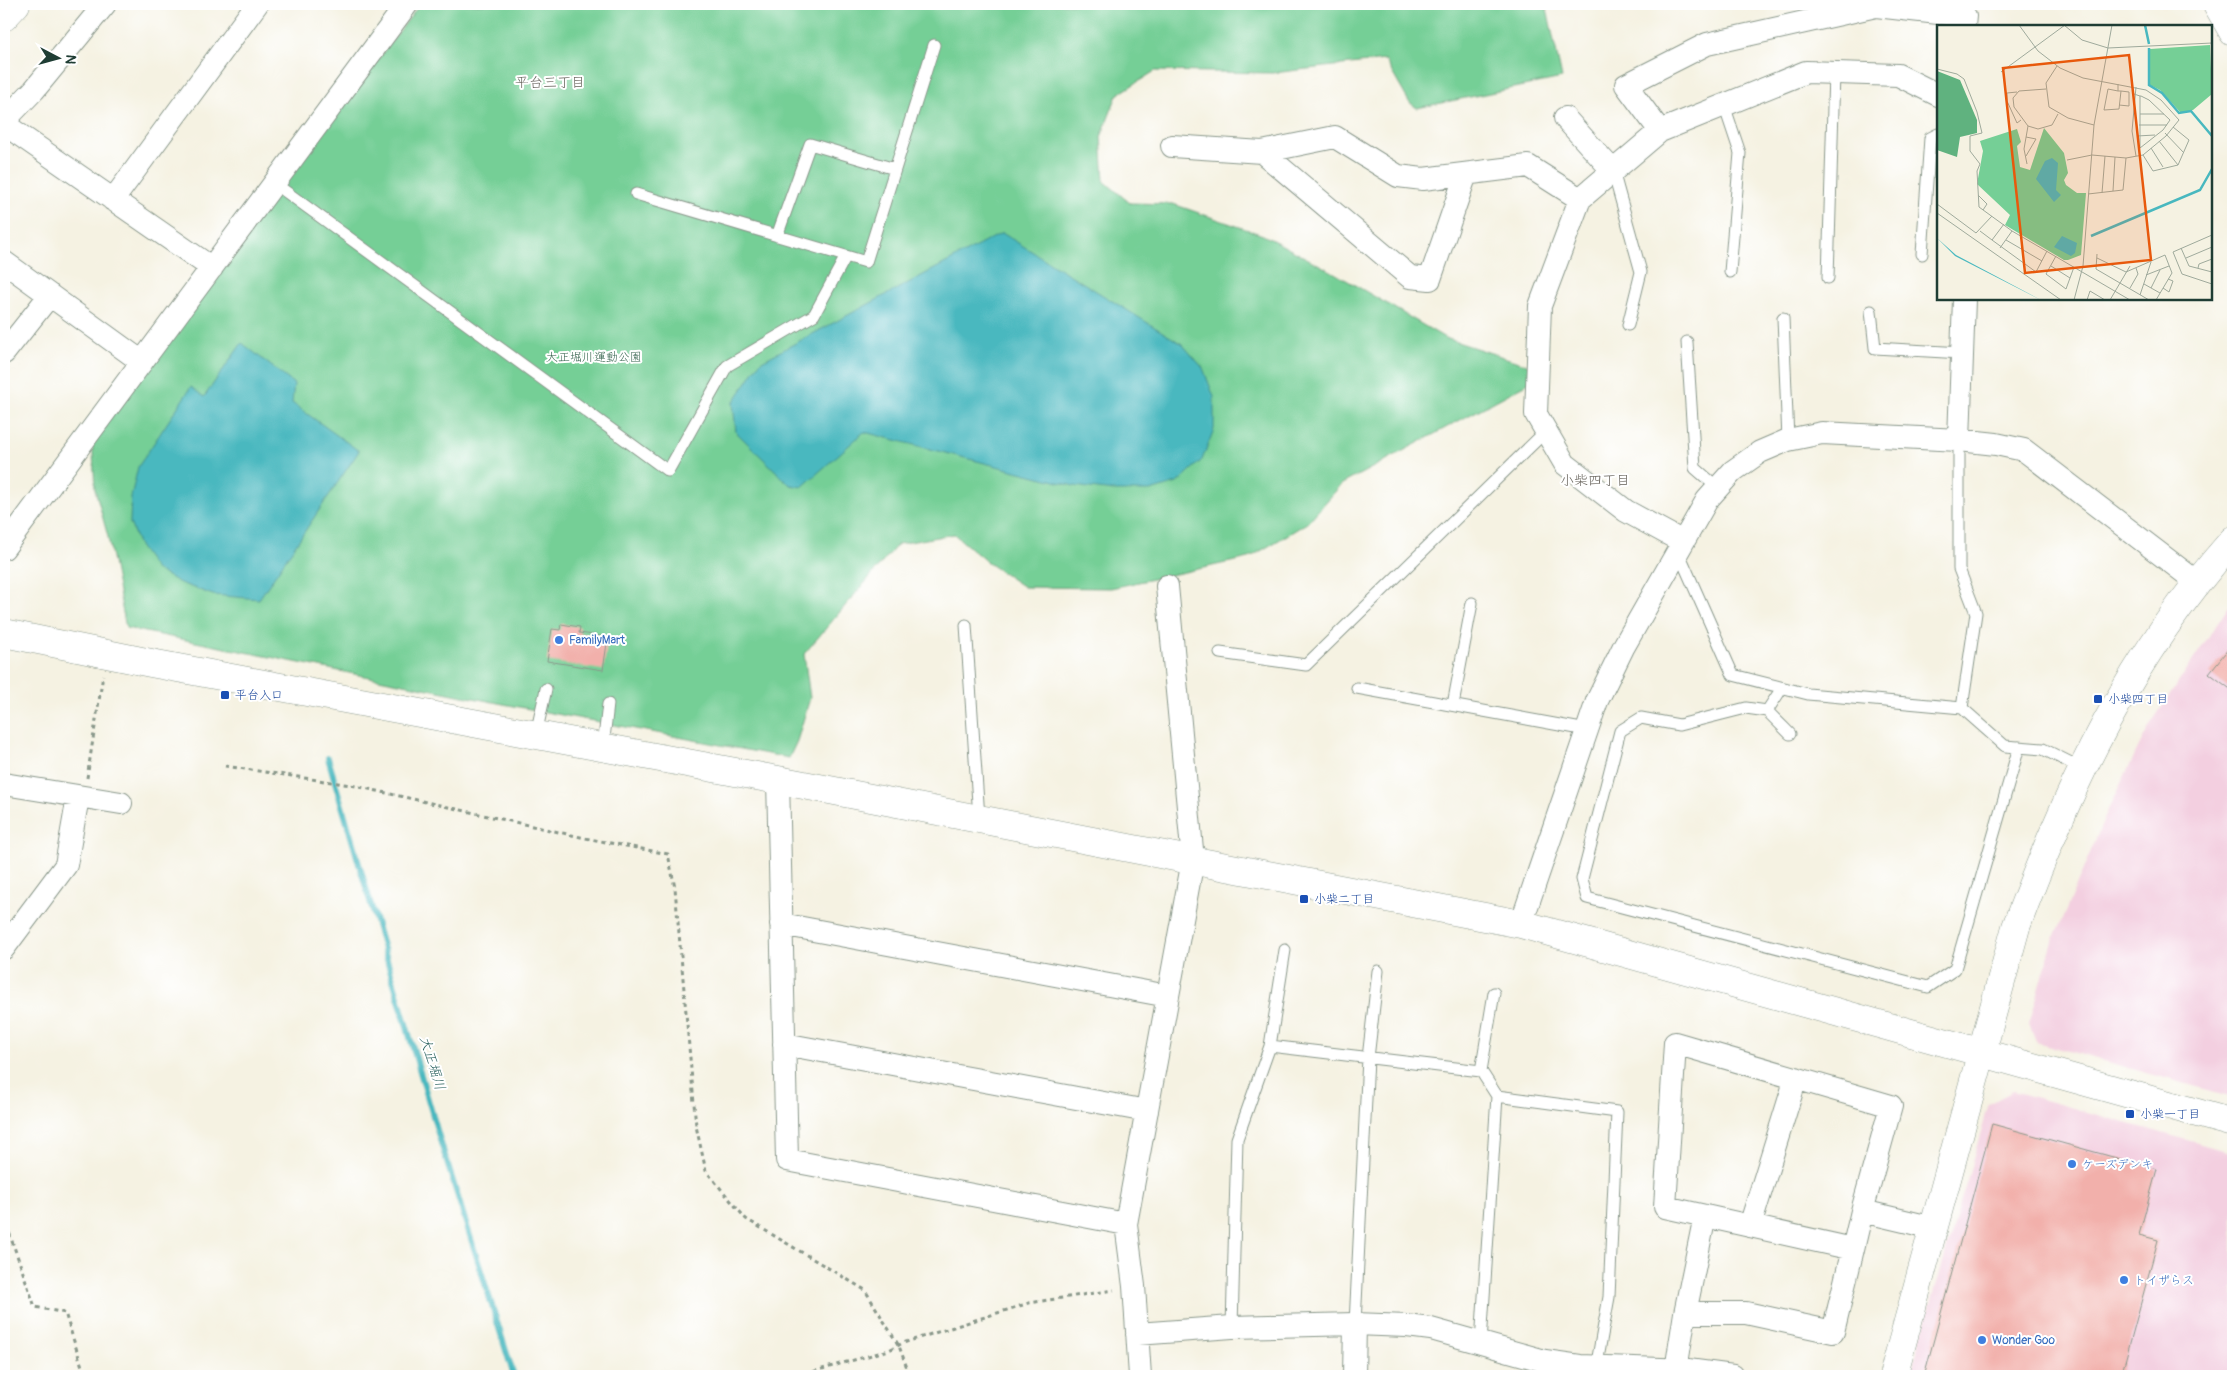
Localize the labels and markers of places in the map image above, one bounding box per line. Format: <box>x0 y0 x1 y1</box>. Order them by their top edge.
place label: FamilyMart <box>569 633 625 648</box>
marker: FamilyMart <box>553 634 565 646</box>
place label: 平台入口 <box>235 688 283 703</box>
marker: 平台入口 <box>219 689 231 701</box>
place label: 小柴四丁目 <box>2108 692 2168 707</box>
marker: 小柴四丁目 <box>2092 693 2104 705</box>
place label: 小柴二丁目 <box>1314 892 1374 907</box>
marker: 小柴二丁目 <box>1298 893 1310 905</box>
place label: 小柴一丁目 <box>2140 1107 2200 1122</box>
marker: 小柴一丁目 <box>2124 1108 2136 1120</box>
place label: ケーズデンキ <box>2082 1157 2153 1172</box>
marker: ケーズデンキ <box>2066 1158 2078 1170</box>
place label: トイザらス <box>2134 1273 2194 1288</box>
marker: トイザらス <box>2118 1274 2130 1286</box>
place label: Wonder Goo <box>1992 1333 2056 1348</box>
marker: Wonder Goo <box>1976 1334 1988 1346</box>

